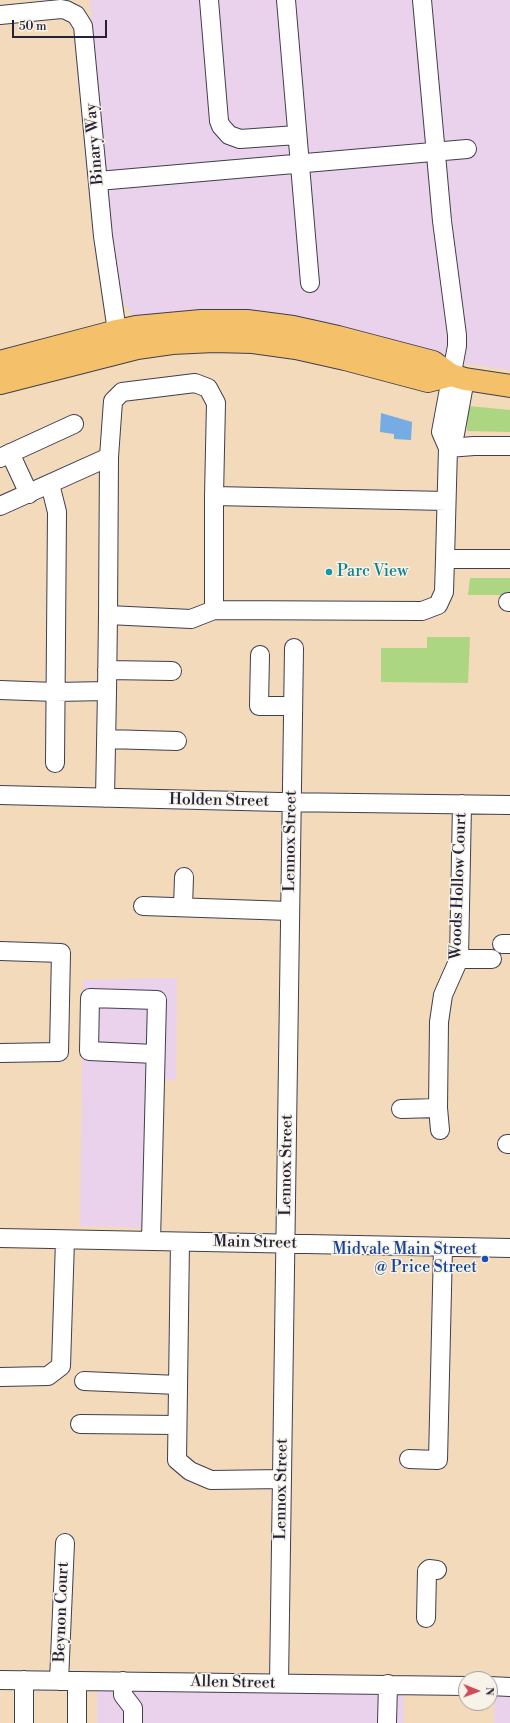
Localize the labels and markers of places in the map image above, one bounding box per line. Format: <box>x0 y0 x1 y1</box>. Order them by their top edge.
place label: Parc View <box>337 562 408 582</box>
marker: Parc View <box>324 567 334 577</box>
place label: Midvale Main Street @ Price Street <box>332 1240 477 1278</box>
marker: Midvale Main Street @ Price Street <box>480 1254 490 1264</box>

